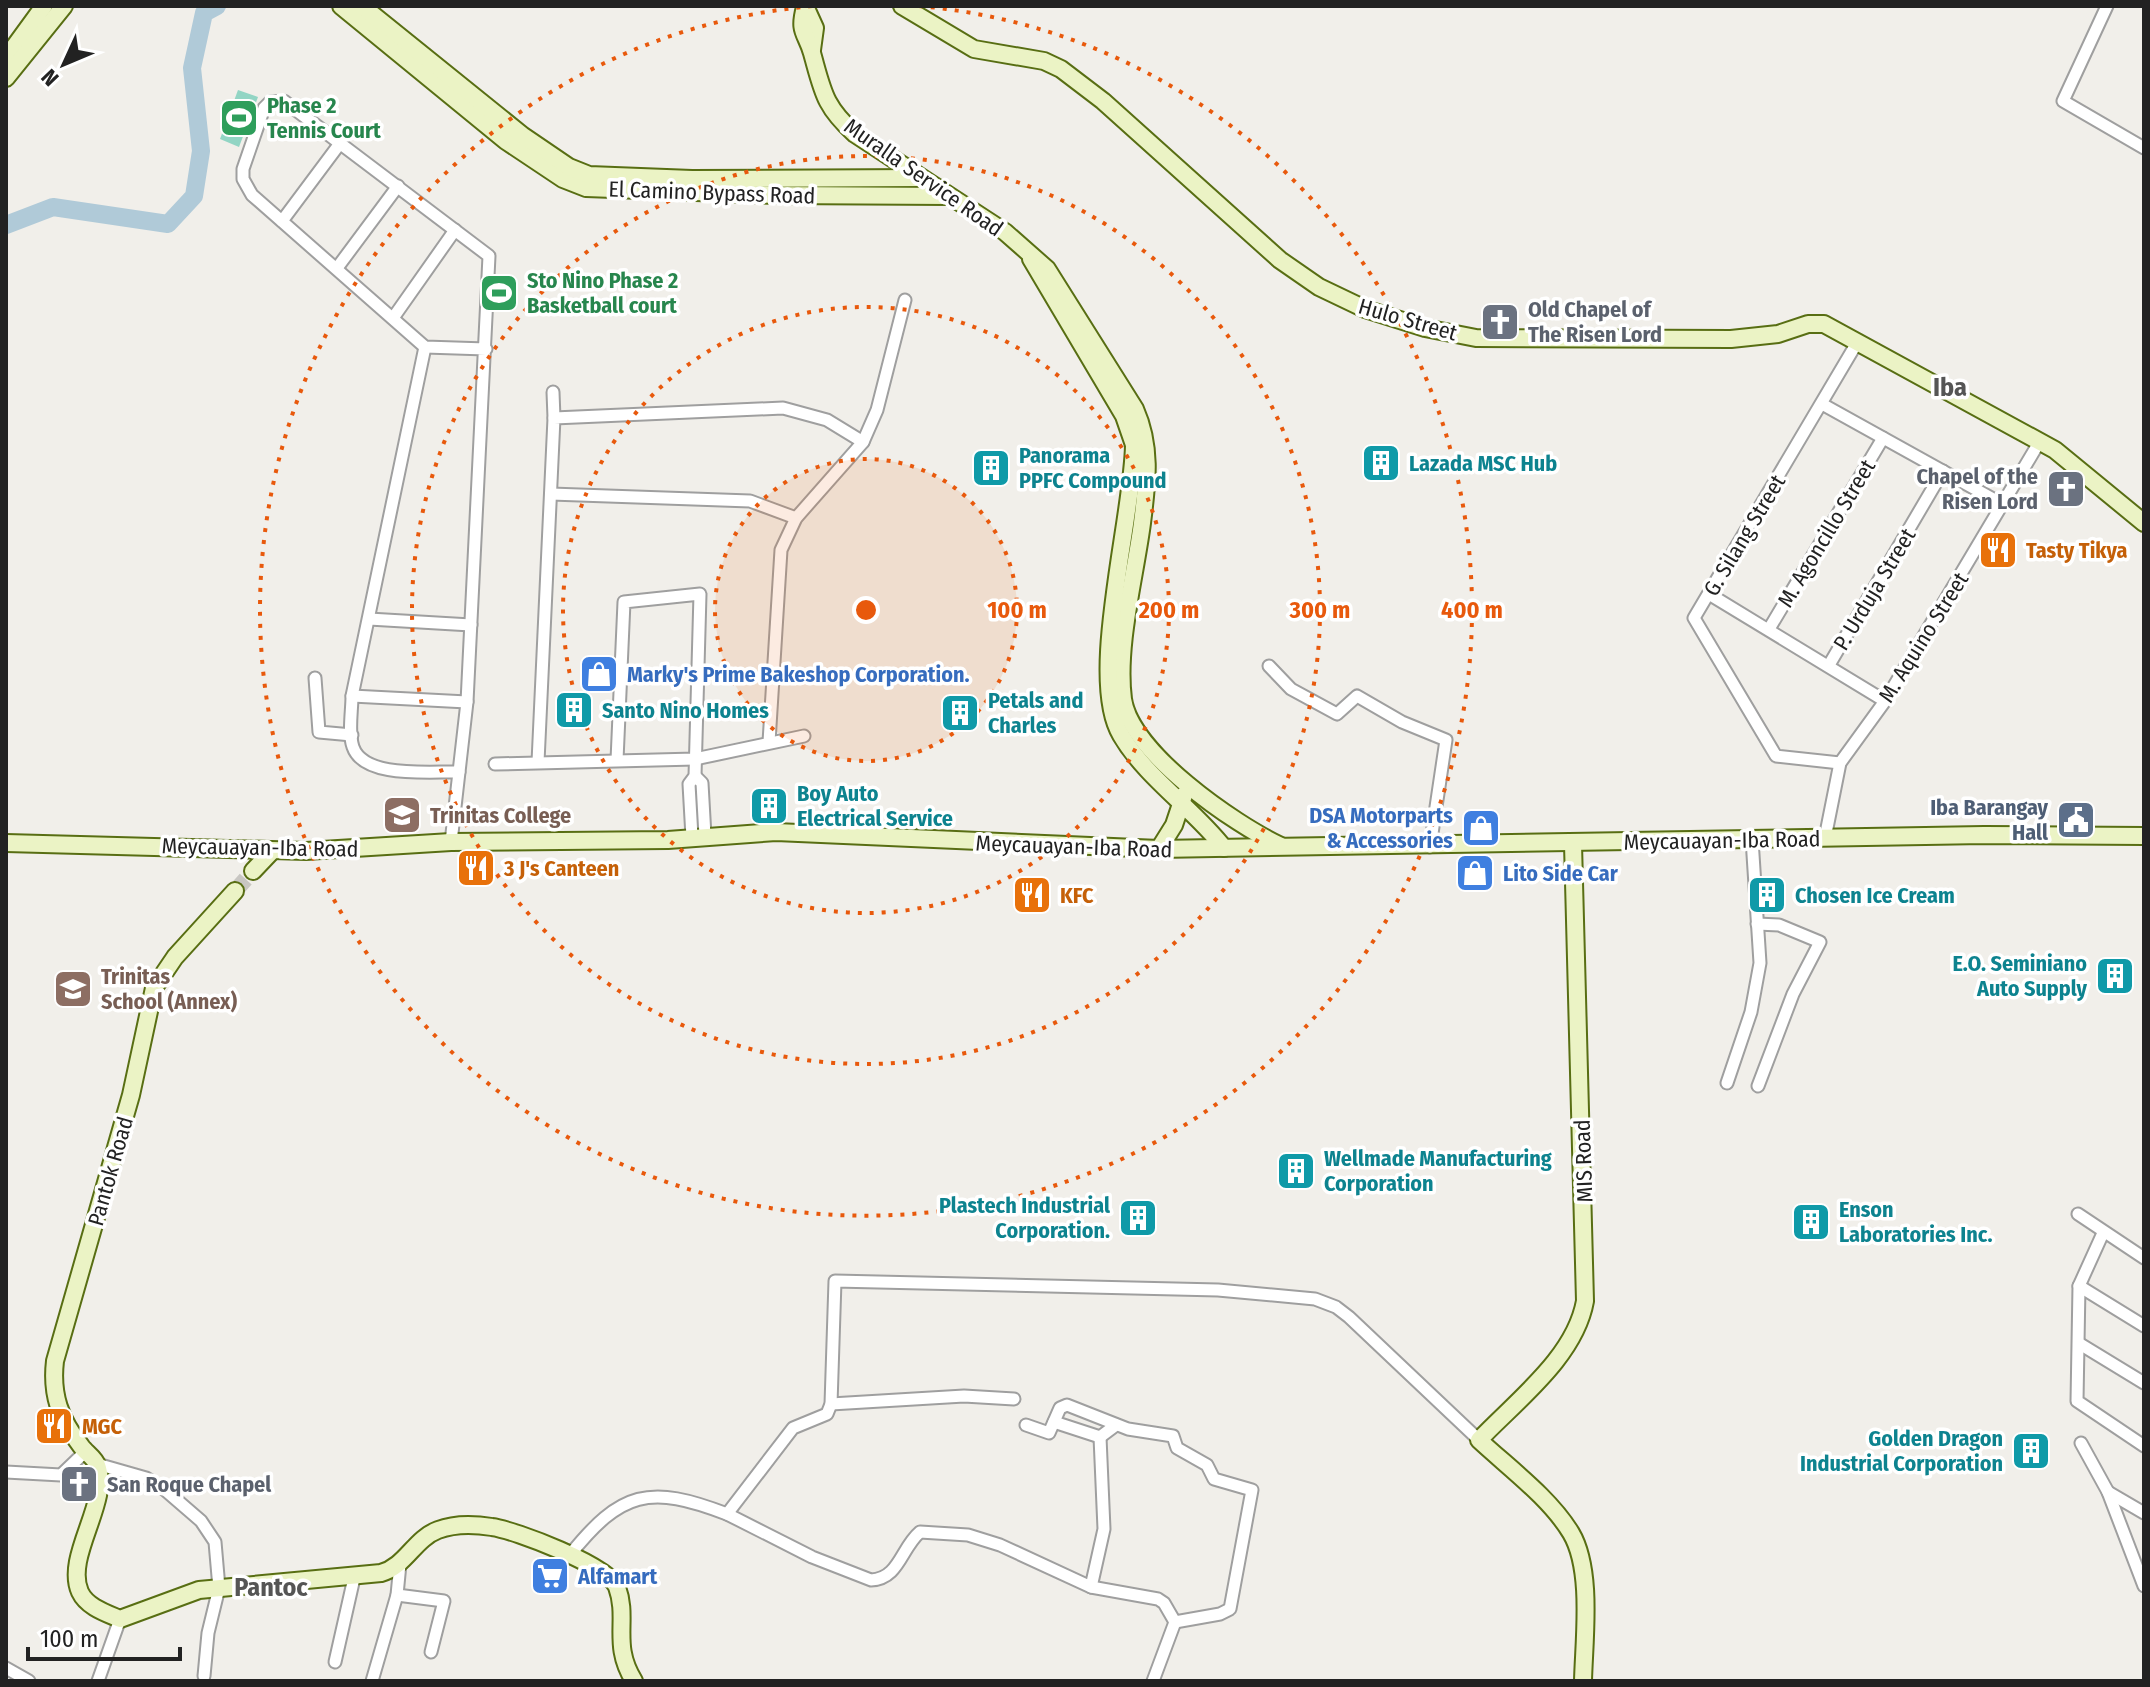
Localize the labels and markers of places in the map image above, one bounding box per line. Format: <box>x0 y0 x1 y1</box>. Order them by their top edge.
place label: Phase 2 Tennis Court <box>267 92 381 144</box>
sports icon: Phase 2 Tennis Court <box>218 97 260 139</box>
place label: Sto Nino Phase 2 Basketball court <box>527 267 678 319</box>
sports icon: Sto Nino Phase 2 Basketball court <box>478 272 520 314</box>
place label: Old Chapel of The Risen Lord <box>1528 296 1662 348</box>
church icon: Old Chapel of The Risen Lord <box>1479 301 1521 343</box>
place label: Panorama PPFC Compound <box>1019 442 1167 494</box>
building icon: Lazada MSC Hub <box>1360 442 1402 484</box>
building icon: Panorama PPFC Compound <box>970 447 1012 489</box>
place label: Lazada MSC Hub <box>1409 450 1557 477</box>
place label: Chapel of the Risen Lord <box>1917 463 2038 515</box>
church icon: Chapel of the Risen Lord <box>2045 468 2087 510</box>
restaurant icon: Tasty Tikya <box>1977 529 2019 571</box>
place label: Tasty Tikya <box>2026 537 2128 564</box>
centre of rings <box>852 596 880 624</box>
shop icon: Marky's Prime Bakeshop Corporation. <box>578 653 620 695</box>
place label: Marky's Prime Bakeshop Corporation. <box>627 661 970 688</box>
place label: Petals and Charles <box>988 687 1083 739</box>
building icon: Santo Nino Homes <box>553 689 595 731</box>
building icon: Petals and Charles <box>939 692 981 734</box>
place label: Santo Nino Homes <box>602 697 769 724</box>
place label: Boy Auto Electrical Service <box>797 780 953 832</box>
building icon: Boy Auto Electrical Service <box>748 785 790 827</box>
school or university icon: Trinitas College <box>381 794 423 836</box>
place label: Iba Barangay Hall <box>1930 794 2049 846</box>
public building icon: Iba Barangay Hall <box>2055 799 2097 841</box>
place label: Trinitas College <box>430 802 571 829</box>
place label: DSA Motorparts & Accessories <box>1309 802 1453 854</box>
shop icon: DSA Motorparts & Accessories <box>1460 807 1502 849</box>
restaurant icon: 3 J's Canteen <box>455 847 497 889</box>
shop icon: Lito Side Car <box>1454 852 1496 894</box>
place label: 3 J's Canteen <box>503 855 619 882</box>
place label: Lito Side Car <box>1503 860 1619 887</box>
restaurant icon: KFC <box>1011 874 1053 916</box>
building icon: Chosen Ice Cream <box>1746 874 1788 916</box>
place label: KFC <box>1060 882 1094 909</box>
place label: Chosen Ice Cream <box>1795 882 1955 909</box>
place label: E.O. Seminiano Auto Supply <box>1952 950 2088 1002</box>
building icon: E.O. Seminiano Auto Supply <box>2094 955 2136 997</box>
place label: Trinitas School (Annex) <box>101 963 237 1015</box>
school or university icon: Trinitas School (Annex) <box>52 968 94 1010</box>
place label: Wellmade Manufacturing Corporation <box>1324 1145 1552 1197</box>
building icon: Wellmade Manufacturing Corporation <box>1275 1150 1317 1192</box>
place label: Plastech Industrial Corporation. <box>939 1192 1111 1244</box>
place label: Enson Laboratories Inc. <box>1839 1196 1993 1248</box>
building icon: Plastech Industrial Corporation. <box>1117 1197 1159 1239</box>
building icon: Enson Laboratories Inc. <box>1790 1201 1832 1243</box>
restaurant icon: MGC <box>33 1405 75 1447</box>
place label: MGC <box>82 1413 123 1440</box>
place label: Golden Dragon Industrial Corporation <box>1800 1425 2003 1477</box>
building icon: Golden Dragon Industrial Corporation <box>2010 1430 2052 1472</box>
church icon: San Roque Chapel <box>58 1463 100 1505</box>
place label: San Roque Chapel <box>107 1471 272 1498</box>
supermarket icon: Alfamart <box>529 1555 571 1597</box>
place label: Alfamart <box>577 1563 657 1590</box>

